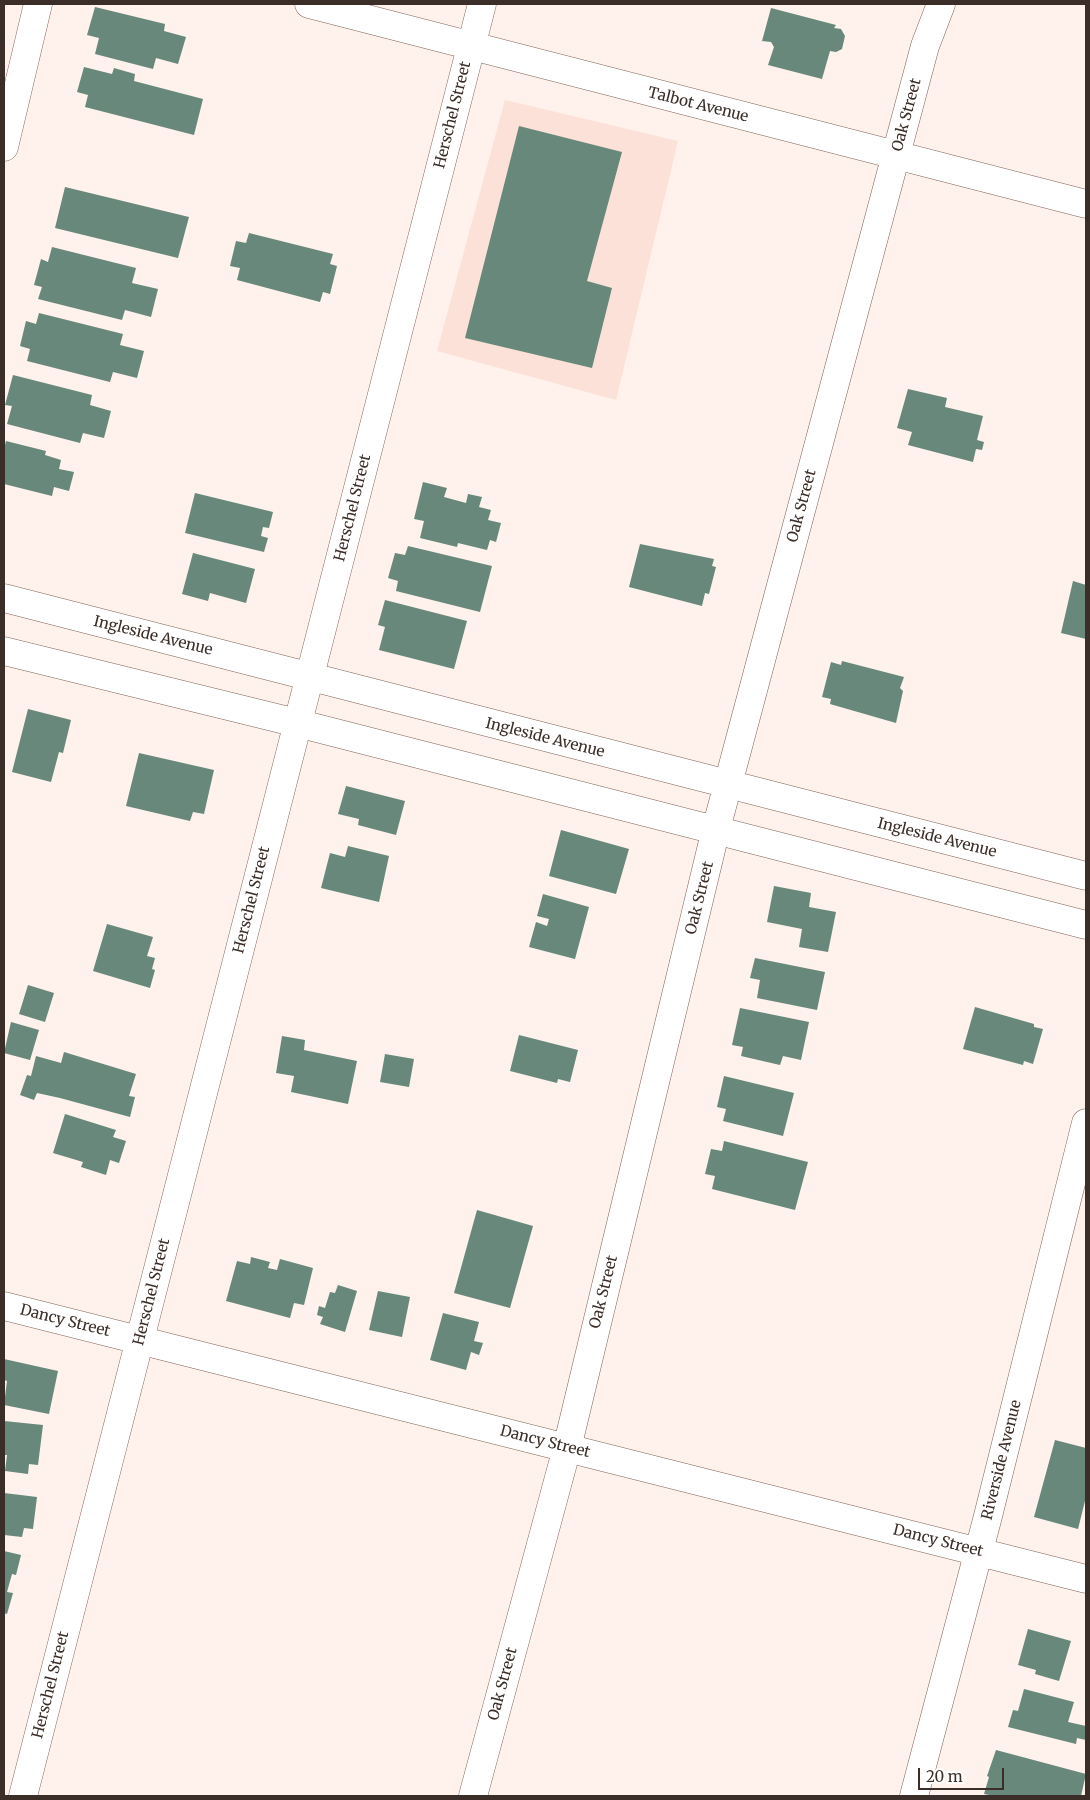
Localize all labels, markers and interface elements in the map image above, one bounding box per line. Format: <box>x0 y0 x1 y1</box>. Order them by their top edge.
street label: Herschel Street <box>431 60 475 170</box>
street label: Oak Street <box>889 77 925 153</box>
street label: Talbot Avenue <box>646 84 750 126</box>
street label: Herschel Street <box>331 453 375 563</box>
street label: Oak Street <box>784 468 820 544</box>
street label: Ingleside Avenue <box>92 613 214 659</box>
street label: Ingleside Avenue <box>484 715 606 761</box>
street label: Ingleside Avenue <box>876 815 998 861</box>
street label: Herschel Street <box>230 845 274 955</box>
street label: Oak Street <box>682 860 718 936</box>
street label: Herschel Street <box>130 1237 174 1347</box>
street label: Oak Street <box>586 1254 622 1330</box>
street label: Dancy Street <box>18 1301 112 1341</box>
street label: Riverside Avenue <box>978 1398 1026 1522</box>
street label: Dancy Street <box>498 1422 592 1462</box>
street label: Dancy Street <box>891 1521 985 1561</box>
street label: Herschel Street <box>29 1630 73 1740</box>
street label: Oak Street <box>485 1646 521 1722</box>
scale bar <box>920 1758 1006 1790</box>
text: 20 m <box>926 1767 963 1786</box>

